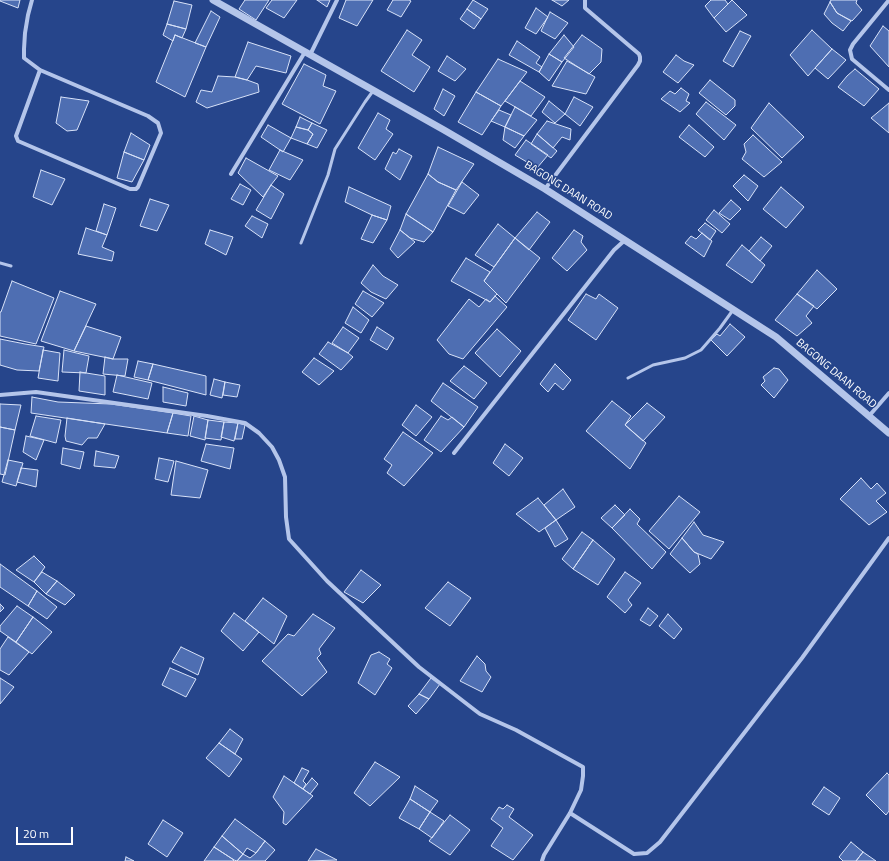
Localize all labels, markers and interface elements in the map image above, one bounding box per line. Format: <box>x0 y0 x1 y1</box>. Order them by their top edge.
street label: BAGONG DAAN ROAD <box>522 159 614 223</box>
street label: BAGONG DAAN ROAD <box>793 336 879 412</box>
scale bar <box>18 819 75 845</box>
text: 20 m <box>23 824 49 843</box>

